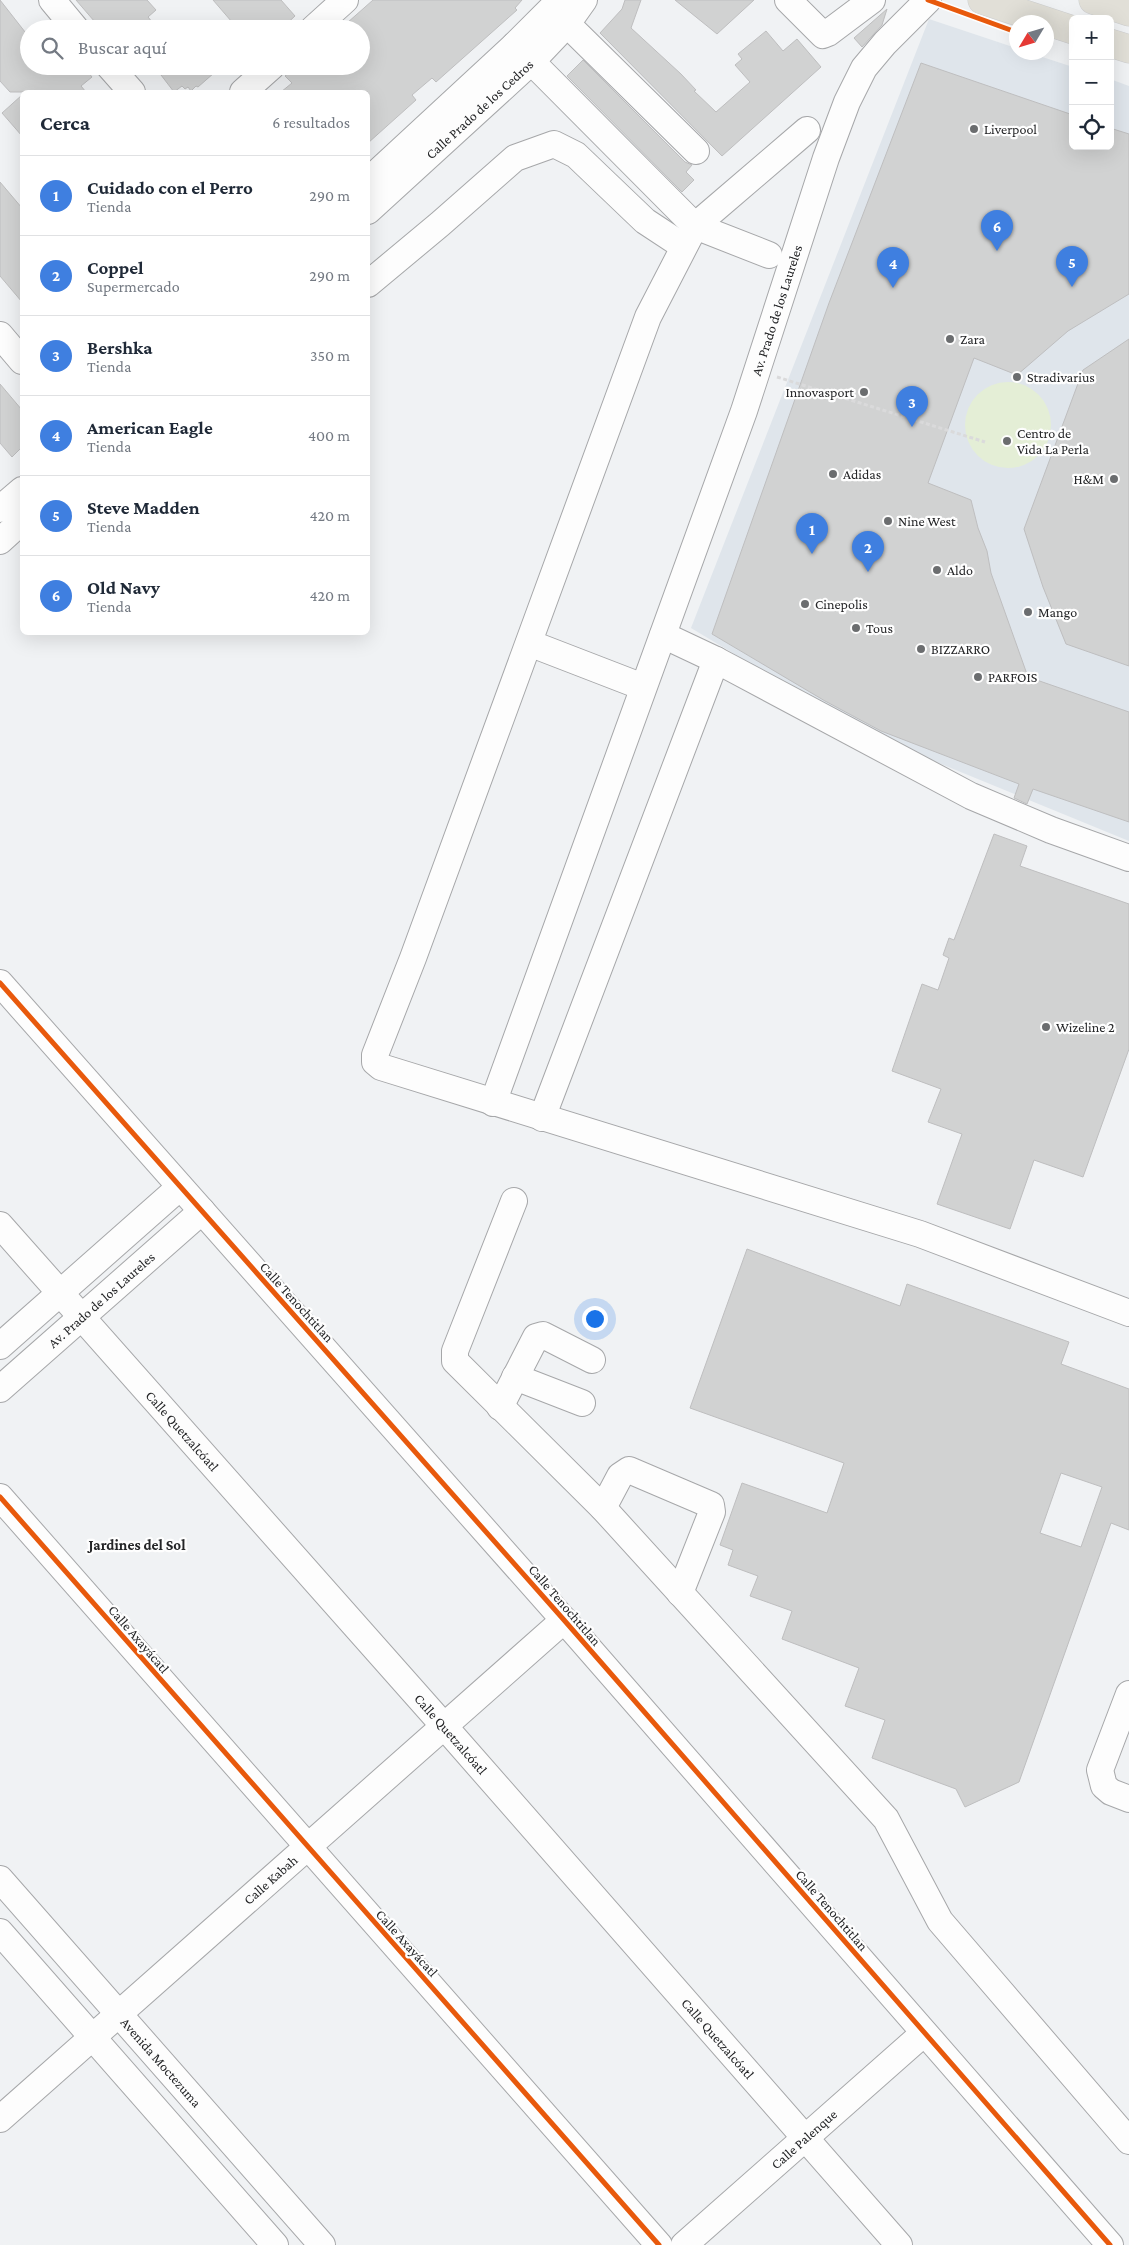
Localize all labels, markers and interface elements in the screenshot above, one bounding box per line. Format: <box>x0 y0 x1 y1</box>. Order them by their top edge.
north arrow <box>1009 15 1054 60</box>
map controls <box>1069 15 1114 150</box>
button: + <box>1069 15 1114 60</box>
search box <box>20 20 370 75</box>
icon: search <box>38 34 66 62</box>
text: Buscar aquí <box>78 37 167 58</box>
street label: Calle Prado de los Cedros <box>422 56 536 162</box>
button: − <box>1069 60 1114 105</box>
button: locate <box>1069 105 1114 150</box>
text: Cerca <box>40 111 90 135</box>
text: 6 resultados <box>272 114 350 131</box>
place label: Liverpool <box>984 121 1037 137</box>
marker: Liverpool <box>968 123 980 135</box>
text: Cuidado con el Perro <box>87 177 253 198</box>
text: 1 <box>53 187 59 204</box>
text: 290 m <box>309 187 350 204</box>
text: Tienda <box>87 198 131 215</box>
pin: 6 <box>981 210 1013 251</box>
street label: Av. Prado de los Laureles <box>748 243 805 378</box>
pin: 5 <box>1056 246 1088 287</box>
pin: 4 <box>877 247 909 288</box>
text: Coppel <box>87 257 144 278</box>
text: 2 <box>52 267 60 284</box>
text: 290 m <box>309 267 350 284</box>
text: Supermercado <box>87 278 180 295</box>
place label: Zara <box>960 331 985 347</box>
marker: Zara <box>944 333 956 345</box>
text: Bershka <box>87 337 153 358</box>
text: 3 <box>52 347 60 364</box>
text: 350 m <box>310 347 350 364</box>
text: Tienda <box>87 358 131 375</box>
place label: Stradivarius <box>1027 369 1095 385</box>
marker: Stradivarius <box>1011 371 1023 383</box>
place label: Innovasport <box>786 384 854 400</box>
marker: Innovasport <box>858 386 870 398</box>
pin: 3 <box>896 386 928 427</box>
text: American Eagle <box>87 417 213 438</box>
place label: Centro de Vida La Perla <box>1017 425 1089 457</box>
text: 4 <box>52 427 60 444</box>
text: 400 m <box>308 427 350 444</box>
marker: Centro de Vida La Perla <box>1001 435 1013 447</box>
text: Tienda <box>87 438 131 455</box>
place label: Adidas <box>843 466 881 482</box>
marker: Adidas <box>827 468 839 480</box>
place label: H&M <box>1073 471 1104 487</box>
marker: H&M <box>1108 473 1120 485</box>
text: Steve Madden <box>87 497 200 518</box>
text: 5 <box>52 507 60 524</box>
text: 420 m <box>309 507 350 524</box>
pin: 1 <box>796 513 828 554</box>
place label: Nine West <box>898 513 956 529</box>
marker: Nine West <box>882 515 894 527</box>
text: Tienda <box>87 518 131 535</box>
pin: 2 <box>852 531 884 572</box>
place label: Aldo <box>947 562 973 578</box>
marker: Aldo <box>931 564 943 576</box>
text: Old Navy <box>87 577 160 598</box>
text: 6 <box>52 587 60 604</box>
text: 420 m <box>309 587 350 604</box>
place label: Cinepolis <box>815 596 868 612</box>
text: Tienda <box>87 598 131 615</box>
marker: Cinepolis <box>799 598 811 610</box>
place label: Mango <box>1038 604 1077 620</box>
marker: Mango <box>1022 606 1034 618</box>
place label: Tous <box>866 620 893 636</box>
marker: Tous <box>850 622 862 634</box>
place label: BIZZARRO <box>931 641 990 657</box>
marker: BIZZARRO <box>915 643 927 655</box>
place label: PARFOIS <box>988 669 1038 685</box>
marker: PARFOIS <box>972 671 984 683</box>
place label: Wizeline 2 <box>1056 1019 1115 1035</box>
marker: Wizeline 2 <box>1040 1021 1052 1033</box>
street label: Av. Prado de los Laureles <box>45 1249 158 1351</box>
street label: Calle Tenochtitlan <box>257 1259 338 1346</box>
your location <box>582 1306 608 1332</box>
street label: Calle Quetzalcóatl <box>143 1387 222 1475</box>
district label: Jardines del Sol <box>86 1537 186 1553</box>
street label: Calle Tenochtitlan <box>525 1561 605 1649</box>
street label: Calle Axayácatl <box>105 1602 173 1676</box>
street label: Calle Quetzalcóatl <box>411 1690 491 1778</box>
street label: Calle Kabah <box>240 1851 301 1908</box>
street label: Calle Tenochtitlan <box>792 1866 872 1954</box>
street label: Calle Axayácatl <box>373 1906 442 1980</box>
street label: Calle Quetzalcóatl <box>678 1995 758 2082</box>
street label: Avenida Moctezuma <box>117 2014 205 2111</box>
street label: Calle Palenque <box>768 2106 840 2172</box>

